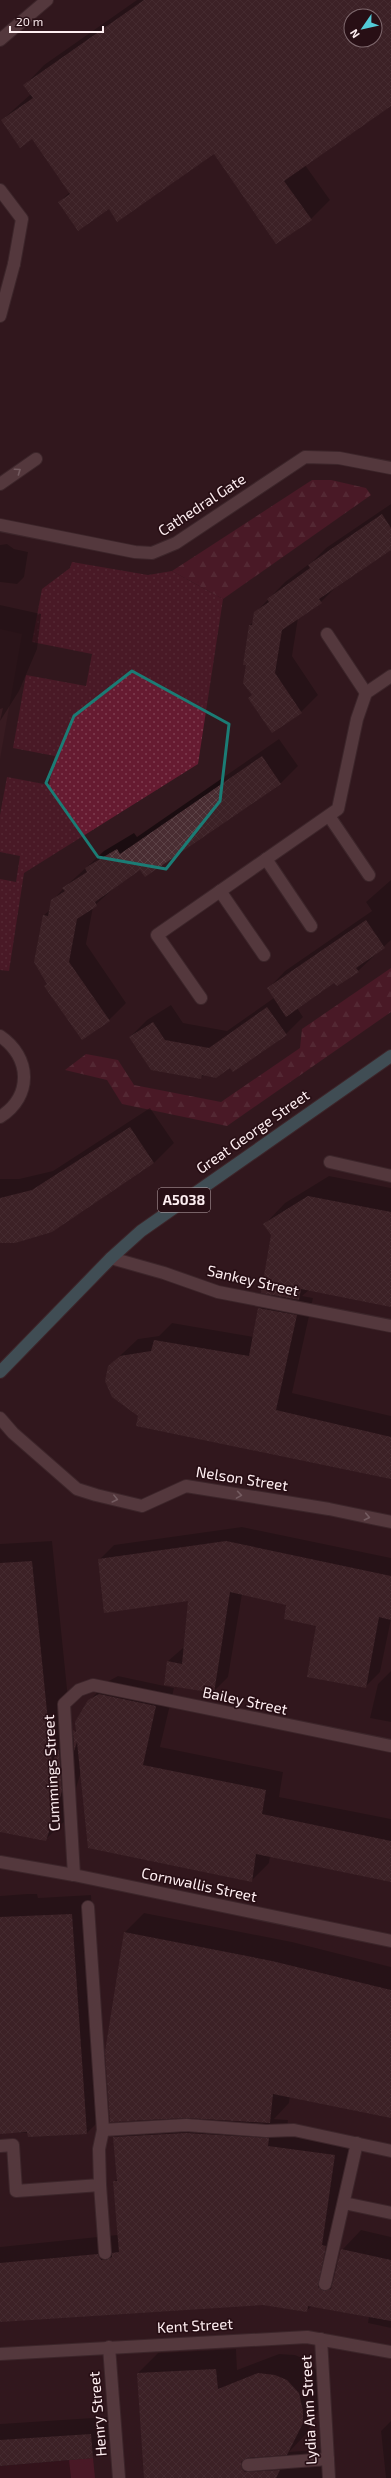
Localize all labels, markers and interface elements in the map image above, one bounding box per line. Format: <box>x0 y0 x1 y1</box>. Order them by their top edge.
scale bar <box>10 8 103 34</box>
north arrow <box>343 8 383 48</box>
text: 20 m <box>16 14 43 28</box>
text: N <box>347 27 362 41</box>
one-way arrow <box>14 468 21 476</box>
street label: Cathedral Gate <box>154 469 249 539</box>
street label: Great George Street <box>192 1085 313 1177</box>
road number: A5038 <box>158 1188 210 1212</box>
street label: Sankey Street <box>206 1261 301 1299</box>
street label: Nelson Street <box>195 1462 290 1494</box>
one-way arrow <box>236 1490 242 1498</box>
one-way arrow <box>112 1495 118 1503</box>
one-way arrow <box>364 1512 370 1520</box>
street label: Bailey Street <box>201 1682 290 1718</box>
street label: Cummings Street <box>39 1714 63 1832</box>
street label: Cornwallis Street <box>140 1863 259 1905</box>
street label: Kent Street <box>156 2314 234 2336</box>
street label: Lydia Ann Street <box>296 2354 320 2465</box>
street label: Henry Street <box>84 2370 110 2457</box>

